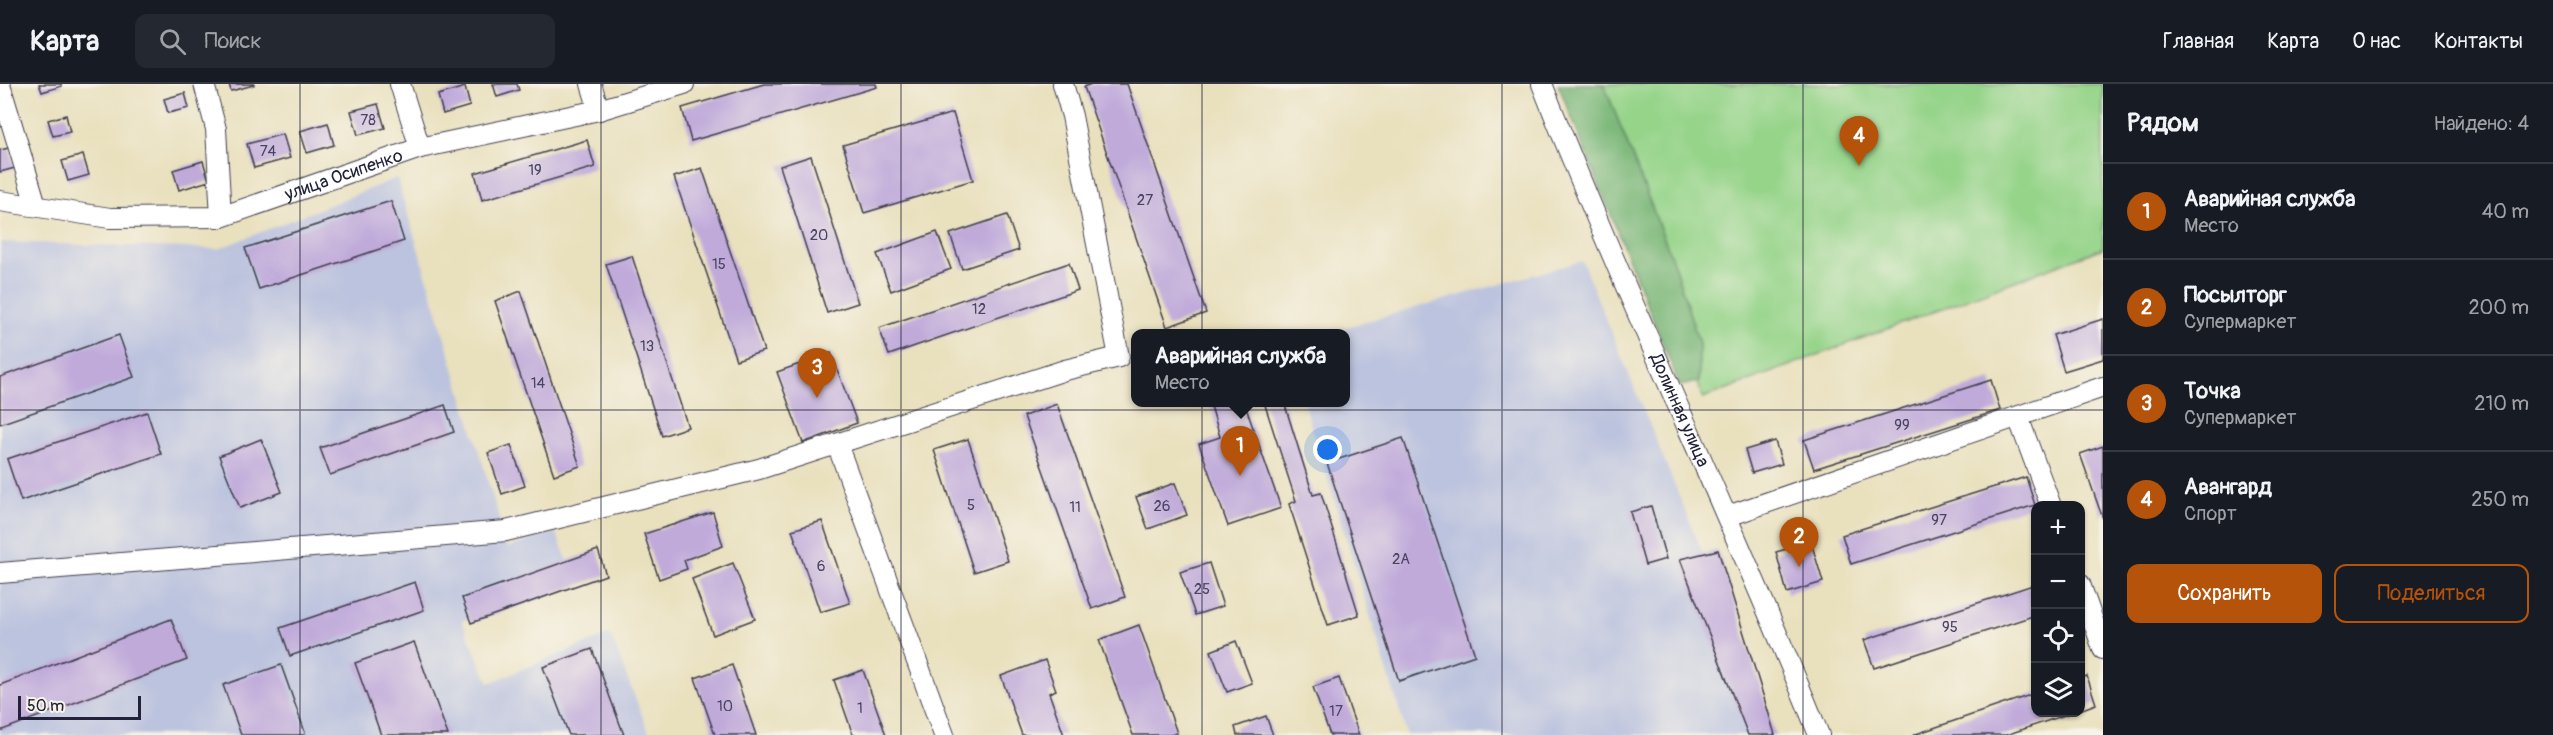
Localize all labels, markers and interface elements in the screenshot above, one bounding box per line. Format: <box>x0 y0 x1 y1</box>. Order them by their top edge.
search box <box>135 14 555 68</box>
text: Карта <box>30 24 99 59</box>
icon: search <box>156 25 189 58</box>
text: Поиск <box>204 27 262 55</box>
text: Главная <box>2163 28 2234 55</box>
text: Карта <box>2267 28 2319 55</box>
text: О нас <box>2352 28 2401 55</box>
text: Контакты <box>2434 28 2523 55</box>
text: Рядом <box>2127 107 2199 139</box>
house number: 78 <box>360 111 376 130</box>
text: Найдено: 4 <box>2434 111 2529 136</box>
pin: 4 <box>1840 116 1878 166</box>
house number: 74 <box>260 142 277 161</box>
street label: улица Осипенко <box>281 143 406 206</box>
house number: 19 <box>528 161 542 180</box>
text: Аварийная служба <box>2184 185 2355 213</box>
house number: 27 <box>1137 191 1153 210</box>
text: 1 <box>2143 199 2150 224</box>
text: 40 m <box>2482 199 2529 224</box>
text: Место <box>2184 213 2239 238</box>
house number: 20 <box>810 226 828 245</box>
house number: 15 <box>712 255 726 274</box>
text: Посылторг <box>2184 281 2287 309</box>
text: 2 <box>2141 295 2152 320</box>
text: 200 m <box>2468 295 2529 320</box>
house number: 12 <box>972 300 986 319</box>
text: Супермаркет <box>2184 309 2296 334</box>
popup <box>1131 329 1350 407</box>
house number: 13 <box>640 337 654 356</box>
text: Аварийная служба <box>1155 342 1326 370</box>
pin: 3 <box>798 348 836 398</box>
street label: Долинная улица <box>1644 349 1715 470</box>
text: Место <box>1155 370 1210 395</box>
house number: 14 <box>531 374 546 393</box>
text: Точка <box>2184 377 2241 405</box>
text: 3 <box>2141 391 2152 416</box>
text: 210 m <box>2474 391 2529 416</box>
text: Супермаркет <box>2184 405 2296 430</box>
house number: 99 <box>1894 416 1910 435</box>
pin: 1 <box>1220 426 1260 476</box>
your location <box>1313 435 1342 464</box>
text: Авангард <box>2184 473 2272 501</box>
text: 4 <box>2141 487 2152 512</box>
text: 250 m <box>2471 487 2529 512</box>
house number: 5 <box>967 496 975 515</box>
house number: 26 <box>1153 497 1171 516</box>
house number: 11 <box>1069 498 1081 517</box>
map controls <box>2031 501 2085 717</box>
button: + <box>2031 501 2085 555</box>
text: Спорт <box>2184 501 2237 526</box>
house number: 97 <box>1931 511 1947 530</box>
pin: 2 <box>1780 518 1818 567</box>
house number: 2А <box>1392 550 1410 569</box>
button: − <box>2031 555 2085 609</box>
house number: 6 <box>817 557 825 576</box>
button: Сохранить <box>2127 564 2322 623</box>
button: Поделиться <box>2334 564 2529 623</box>
house number: 25 <box>1194 580 1210 599</box>
button: locate <box>2031 609 2085 663</box>
house number: 95 <box>1942 618 1958 637</box>
button: layers <box>2031 663 2085 717</box>
scale bar <box>18 693 141 720</box>
text: 50 m <box>27 696 64 716</box>
house number: 10 <box>717 697 733 716</box>
house number: 1 <box>857 699 863 718</box>
house number: 17 <box>1329 702 1343 721</box>

